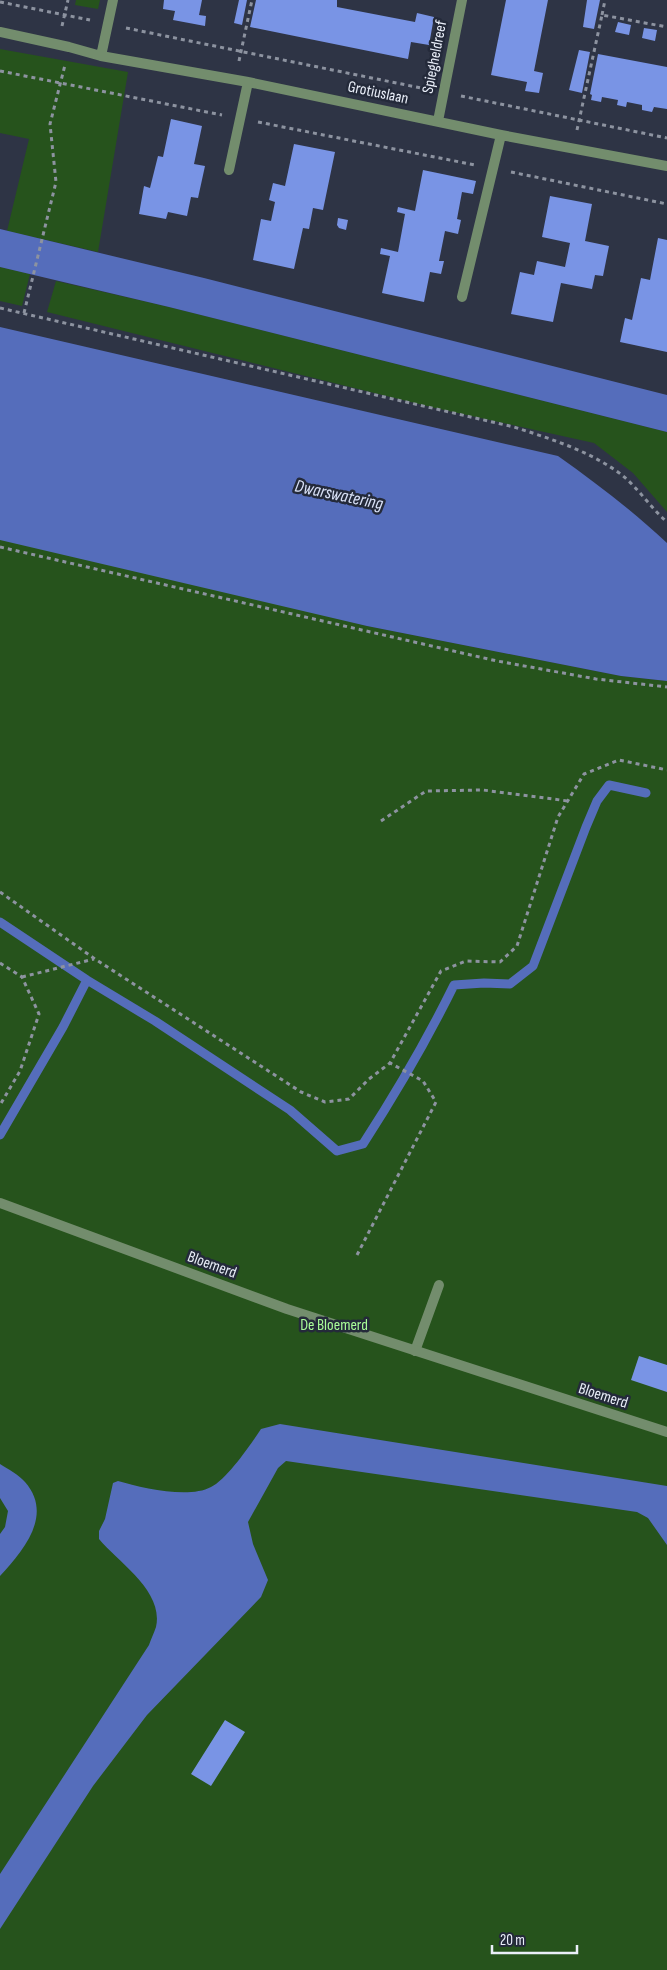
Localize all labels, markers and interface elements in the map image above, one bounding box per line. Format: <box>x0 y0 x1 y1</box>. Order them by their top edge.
street label: Spiegheldreef <box>419 18 451 95</box>
street label: Grotiuslaan <box>346 77 410 109</box>
water label: Dwarswatering <box>293 475 386 515</box>
street label: Bloemerd <box>185 1247 239 1283</box>
park label: De Bloemerd <box>300 1316 368 1335</box>
street label: Bloemerd <box>576 1379 630 1413</box>
scale bar <box>492 1922 577 1954</box>
text: 20 m <box>500 1931 525 1950</box>

